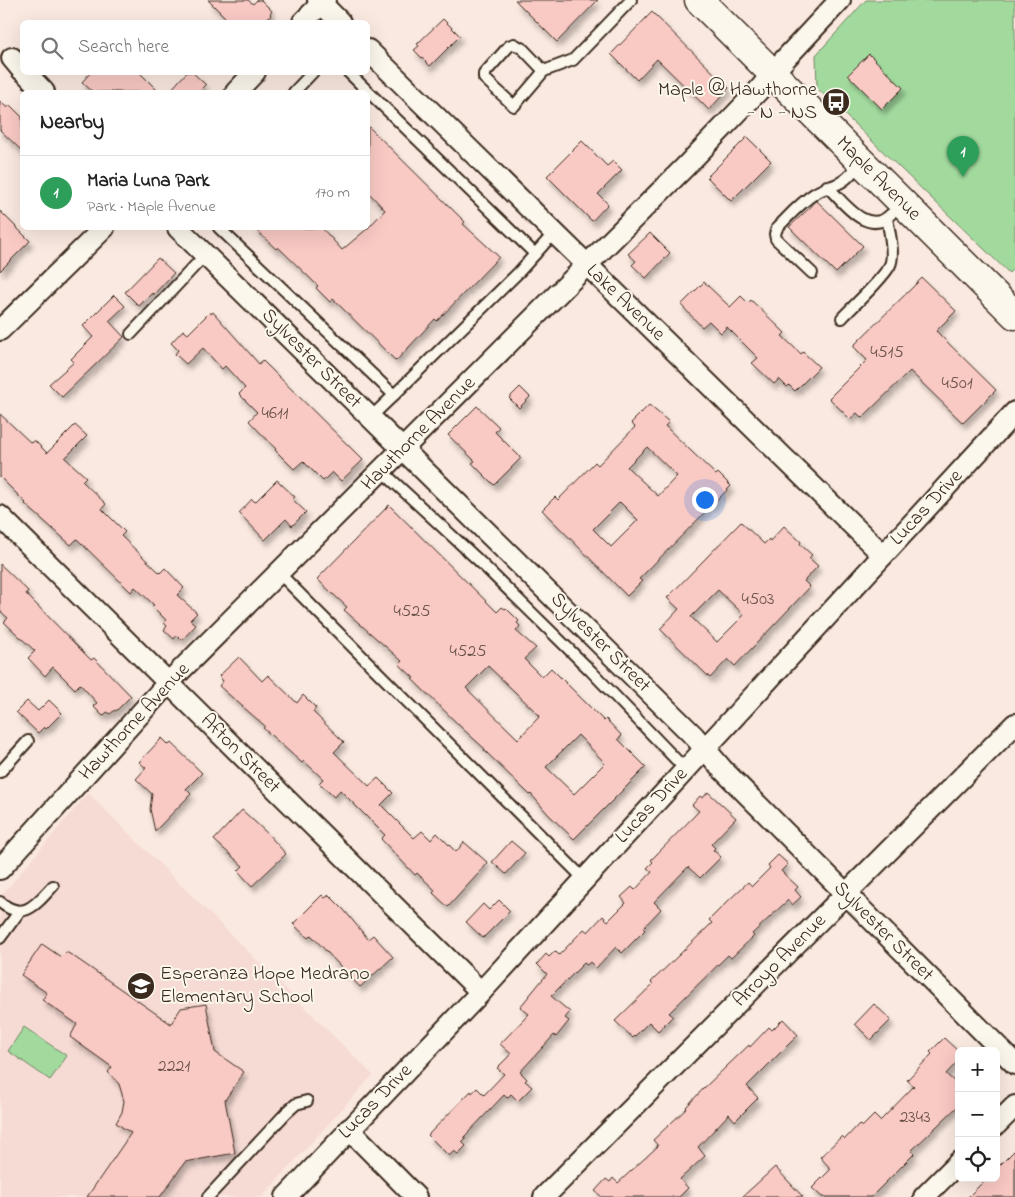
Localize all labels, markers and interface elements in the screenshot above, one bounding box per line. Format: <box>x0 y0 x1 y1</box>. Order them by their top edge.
search box <box>20 20 370 75</box>
icon: search <box>38 34 66 62</box>
text: Search here <box>78 34 169 61</box>
place label: Maple @ Hawthorne - N - NS <box>658 76 817 128</box>
bus stop icon: Maple @ Hawthorne - N - NS <box>821 87 851 117</box>
text: Nearby <box>40 108 104 138</box>
street label: Maple Avenue <box>829 130 927 228</box>
pin: 1 <box>947 136 979 177</box>
text: Maria Luna Park <box>87 168 210 195</box>
text: 1 <box>53 181 59 205</box>
text: 170 m <box>315 181 350 205</box>
text: Park · Maple Avenue <box>87 195 216 219</box>
street label: Lake Avenue <box>579 258 671 348</box>
street label: Sylvester Street <box>254 302 368 416</box>
house number: 4515 <box>870 340 904 366</box>
street label: Hawthorne Avenue <box>355 370 483 498</box>
house number: 4501 <box>941 371 973 397</box>
house number: 4611 <box>262 401 289 427</box>
street label: Lucas Drive <box>884 463 970 553</box>
your location <box>692 487 718 513</box>
street label: Sylvester Street <box>543 586 657 700</box>
house number: 4503 <box>742 587 774 613</box>
house number: 4525 <box>394 599 430 625</box>
house number: 4525 <box>450 639 486 665</box>
street label: Hawthorne Avenue <box>73 657 197 787</box>
street label: Afton Street <box>193 707 287 801</box>
street label: Lucas Drive <box>609 761 695 851</box>
street label: Sylvester Street <box>826 875 940 989</box>
street label: Arroyo Avenue <box>727 908 833 1014</box>
place label: Esperanza Hope Medrano Elementary School <box>160 960 370 1012</box>
school or university icon: Esperanza Hope Medrano Elementary School <box>126 971 156 1001</box>
map controls <box>955 1047 1000 1182</box>
button: + <box>955 1047 1000 1092</box>
house number: 2221 <box>158 1054 191 1080</box>
street label: Lucas Drive <box>332 1058 420 1146</box>
button: − <box>955 1092 1000 1137</box>
house number: 2343 <box>899 1105 931 1131</box>
button: locate <box>955 1137 1000 1182</box>

